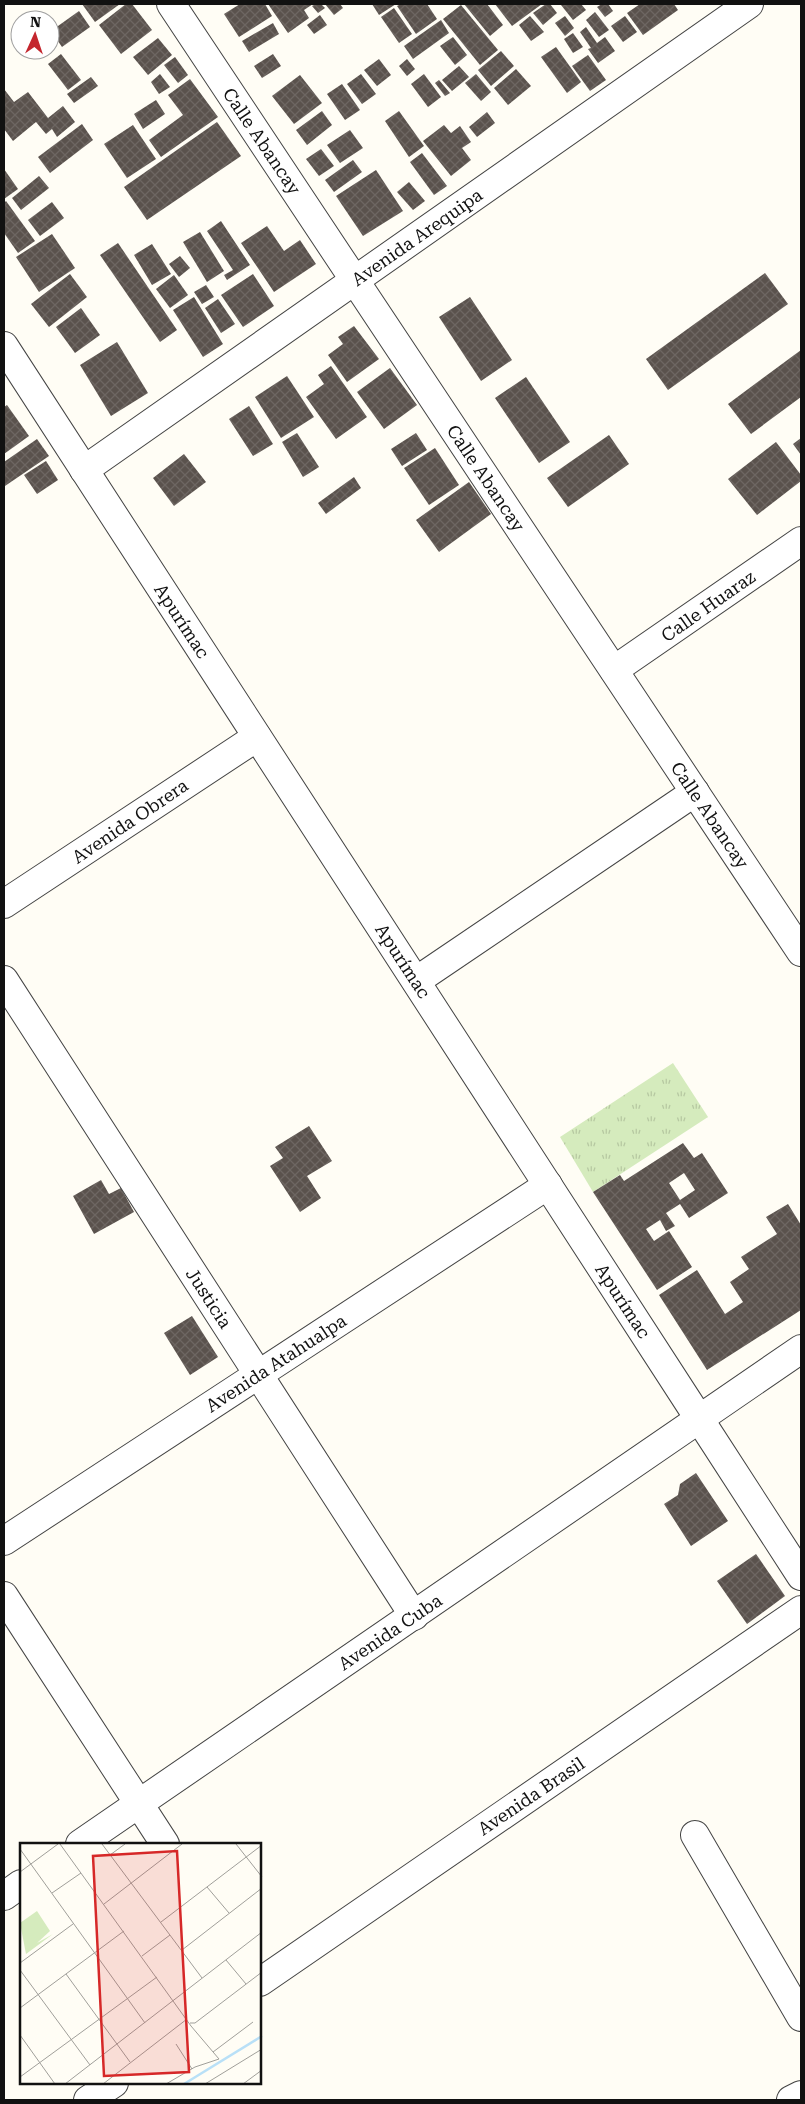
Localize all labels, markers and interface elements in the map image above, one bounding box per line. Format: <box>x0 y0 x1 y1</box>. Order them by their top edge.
north arrow <box>10 10 60 60</box>
text: N <box>30 14 42 30</box>
street label: Calle Abancay <box>219 84 306 199</box>
street label: Avenida Arequipa <box>348 184 487 290</box>
street label: Calle Abancay <box>443 421 530 536</box>
street label: Calle Huaraz <box>657 566 759 646</box>
street label: Apurímac <box>150 580 214 662</box>
street label: Calle Abancay <box>667 758 754 873</box>
street label: Avenida Obrera <box>68 774 192 867</box>
street label: Apurímac <box>371 920 435 1002</box>
street label: Apurímac <box>591 1260 655 1342</box>
street label: Justicia <box>182 1264 236 1332</box>
street label: Avenida Atahualpa <box>202 1310 350 1416</box>
street label: Avenida Cuba <box>334 1589 446 1674</box>
street label: Avenida Brasil <box>474 1752 589 1839</box>
inset map <box>20 1843 261 2084</box>

